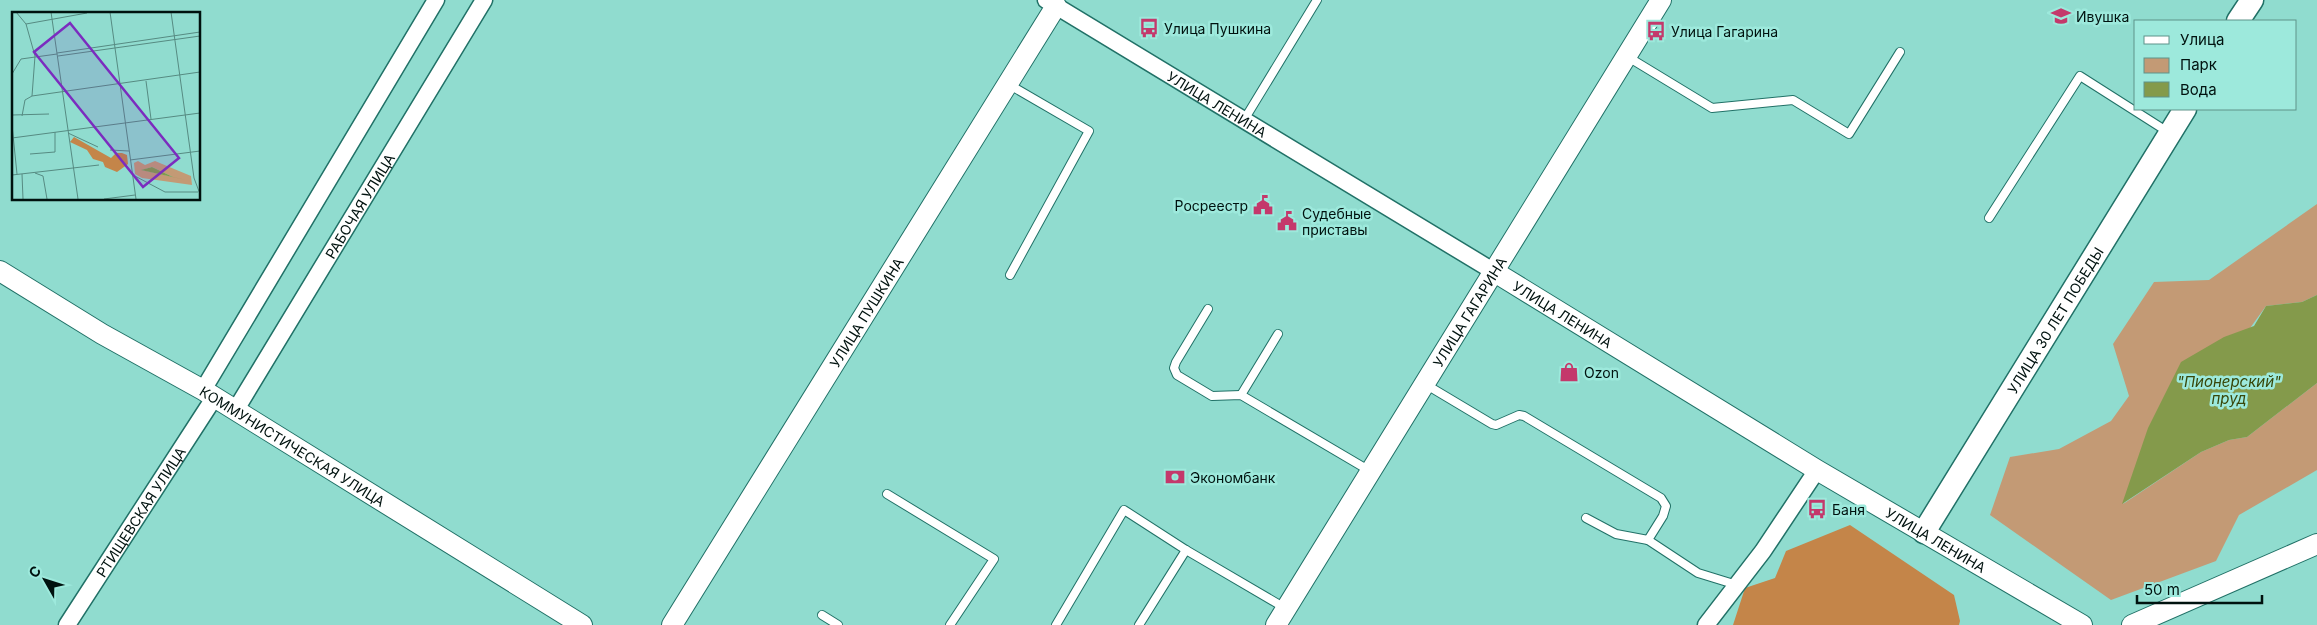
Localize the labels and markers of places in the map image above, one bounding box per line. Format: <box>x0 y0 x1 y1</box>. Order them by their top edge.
school or university icon: Ивушка <box>2050 5 2072 27</box>
place label: Ивушка <box>2076 8 2129 25</box>
bus stop icon: Улица Пушкина <box>1138 17 1160 39</box>
place label: Улица Пушкина <box>1164 20 1271 37</box>
bus stop icon: Улица Гагарина <box>1645 20 1667 42</box>
place label: Улица Гагарина <box>1671 23 1778 40</box>
public building icon: Росреестр <box>1252 194 1274 216</box>
place label: Росреестр <box>1175 197 1248 214</box>
place label: Судебные приставы <box>1302 205 1371 238</box>
public building icon: Судебные приставы <box>1276 210 1298 232</box>
shop icon: Ozon <box>1558 361 1580 383</box>
place label: Ozon <box>1584 364 1619 381</box>
bank icon: Экономбанк <box>1164 466 1186 488</box>
place label: Экономбанк <box>1190 469 1276 486</box>
bus stop icon: Баня <box>1806 498 1828 520</box>
place label: Баня <box>1832 501 1865 518</box>

